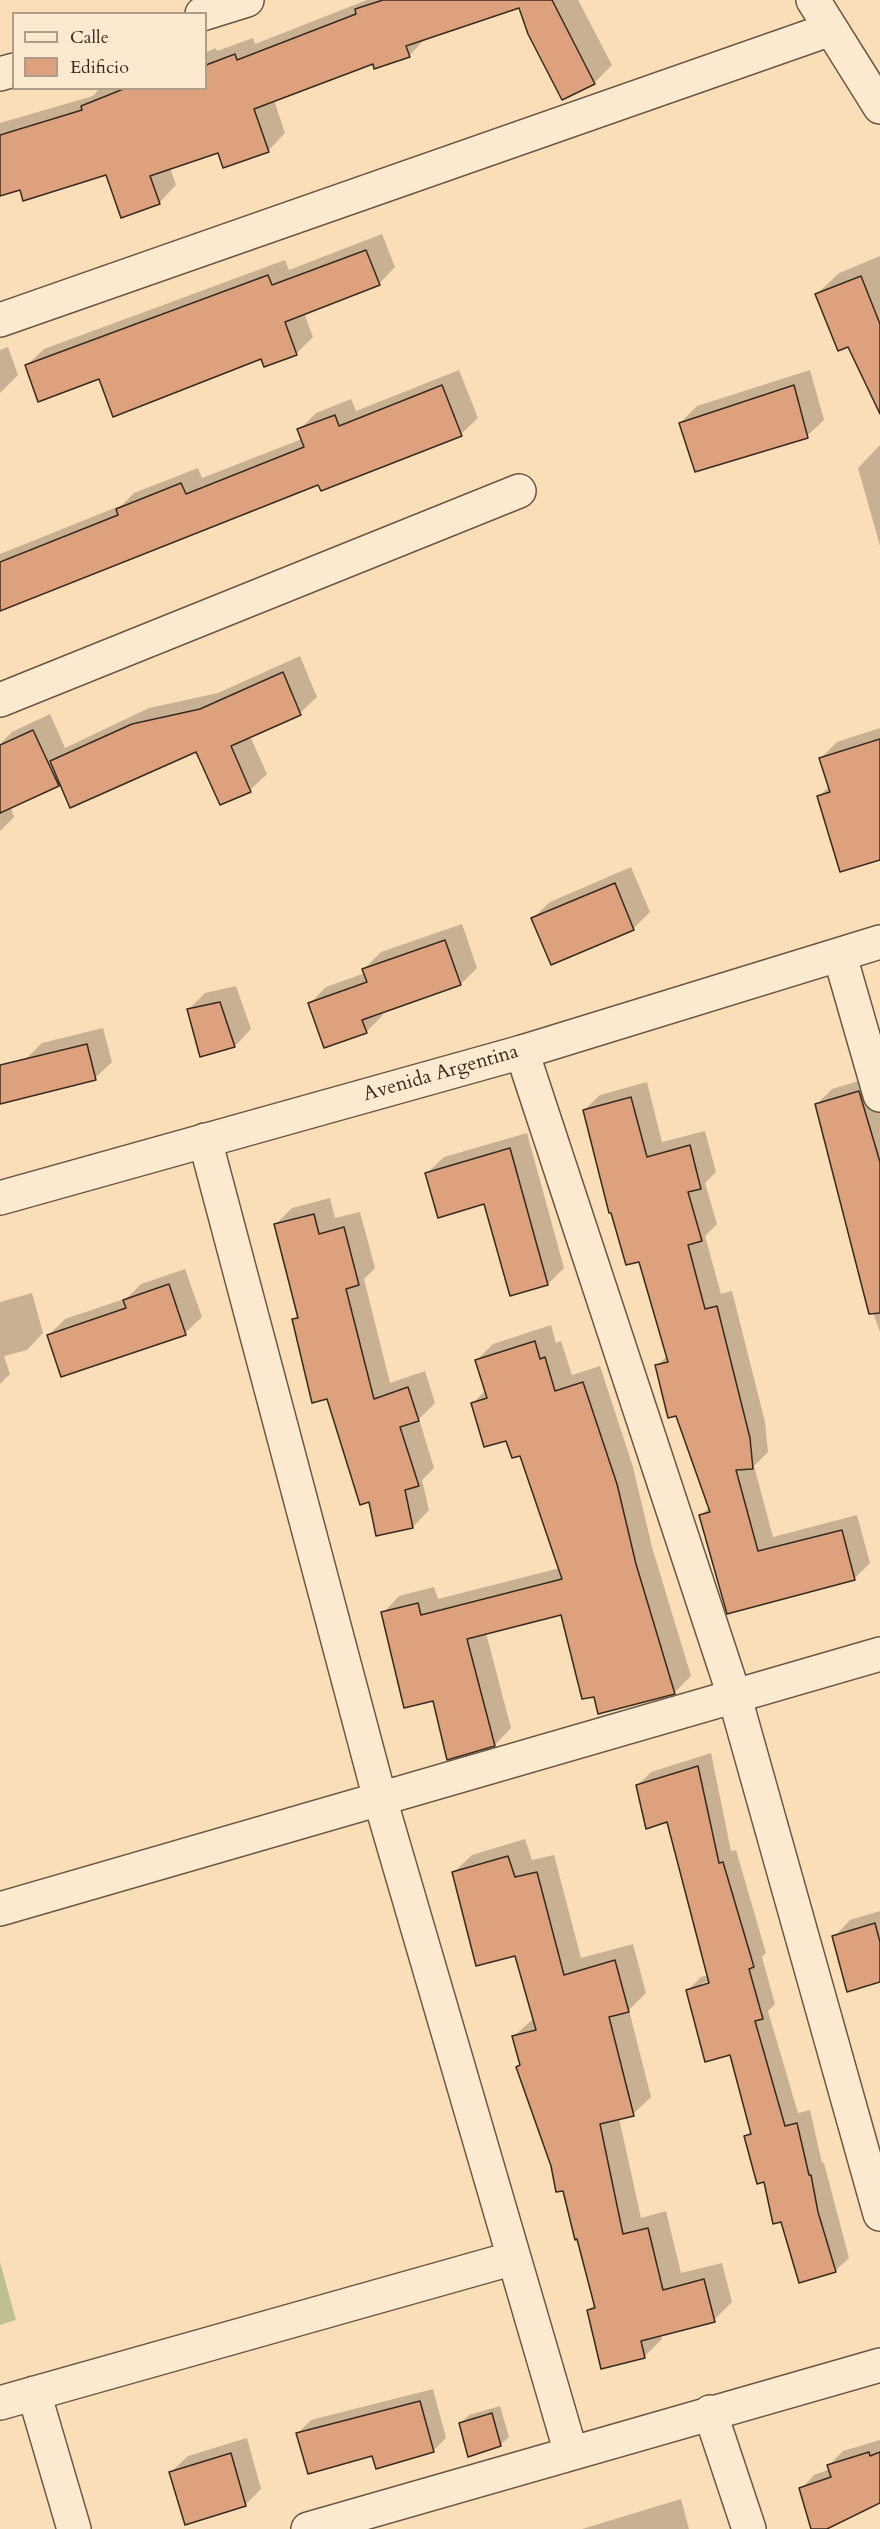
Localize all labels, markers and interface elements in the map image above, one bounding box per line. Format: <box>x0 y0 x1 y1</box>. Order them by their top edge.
legend <box>12 12 207 90</box>
text: Calle <box>70 25 109 50</box>
text: Edificio <box>70 55 129 80</box>
street label: Avenida Argentina <box>361 1040 521 1108</box>

